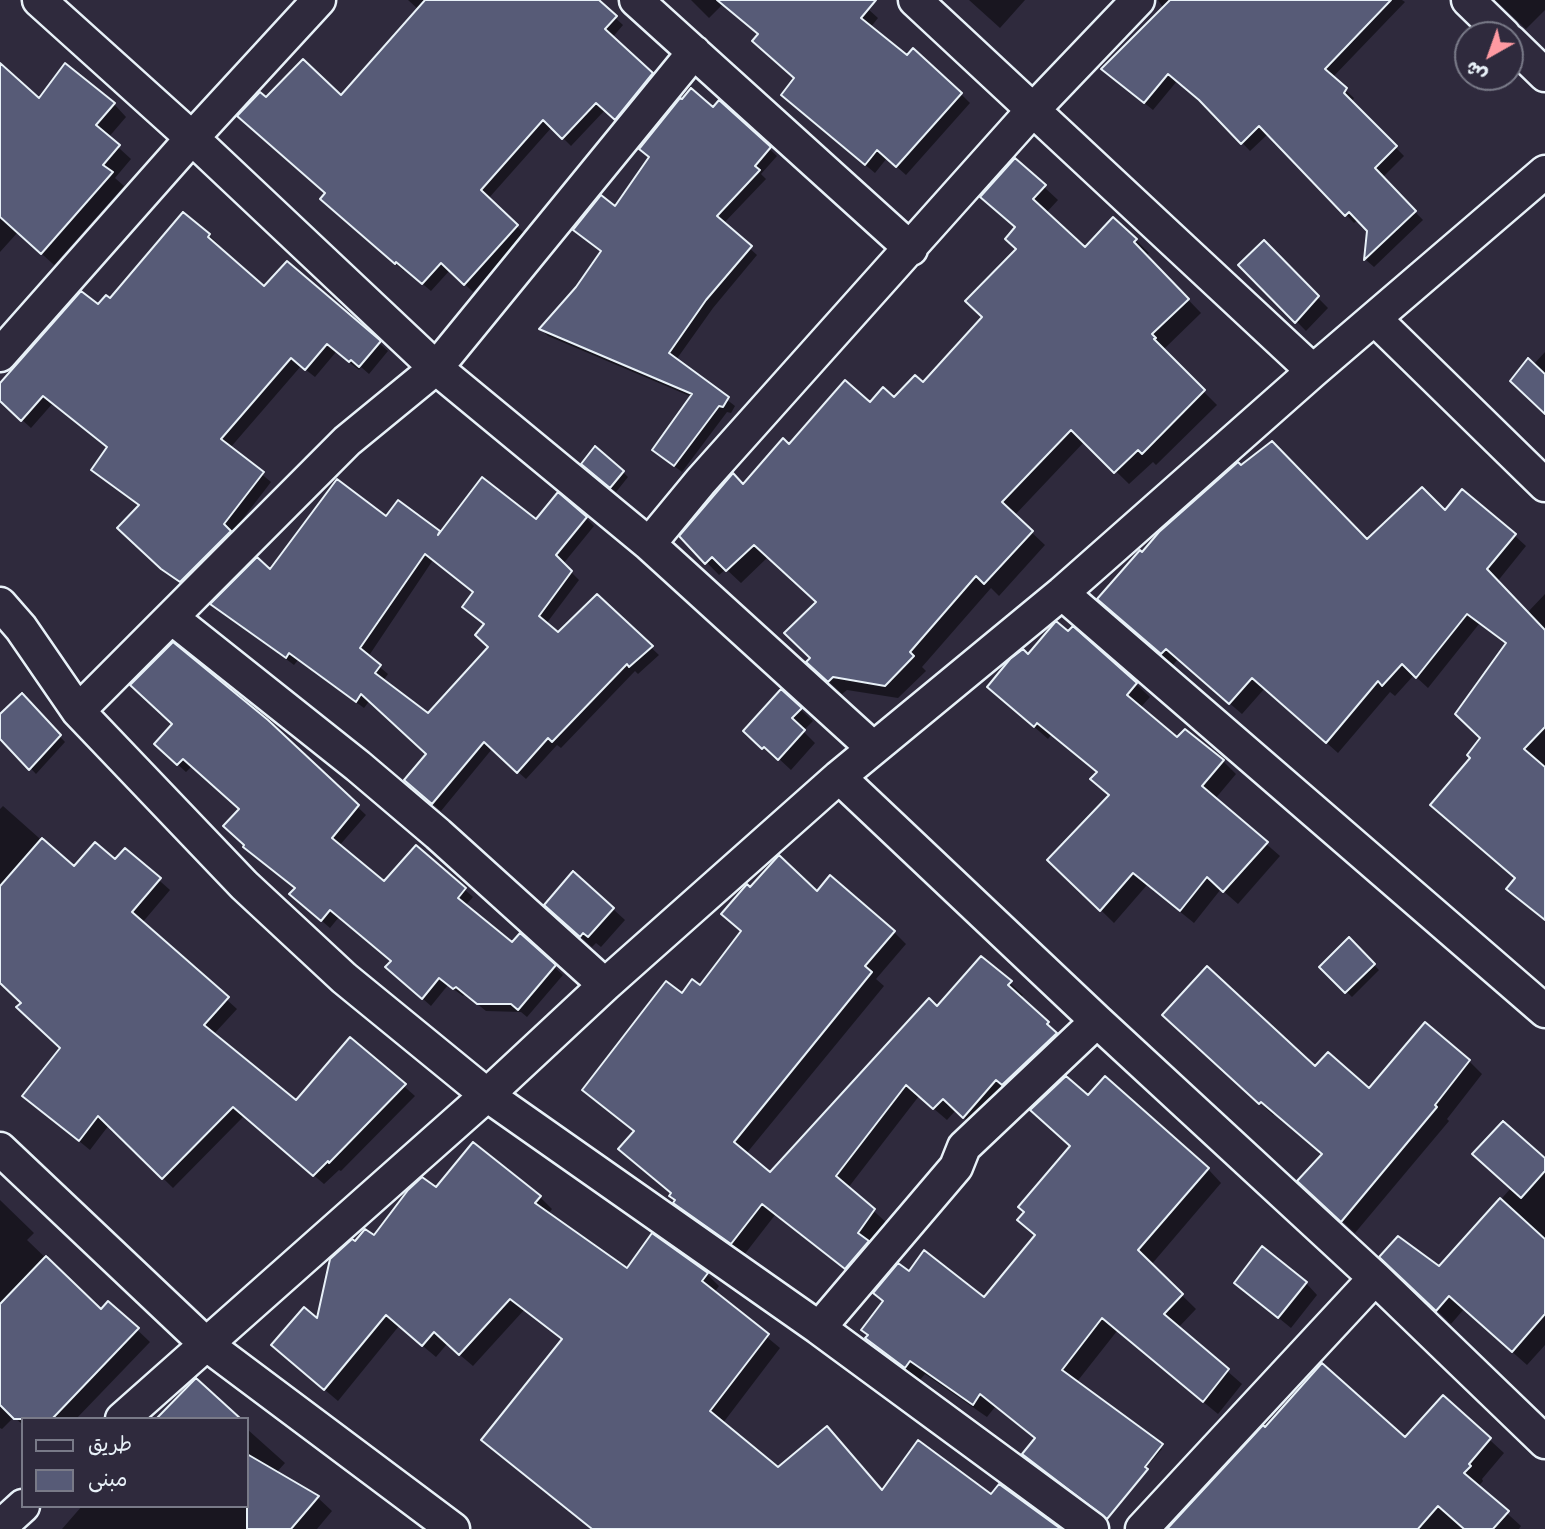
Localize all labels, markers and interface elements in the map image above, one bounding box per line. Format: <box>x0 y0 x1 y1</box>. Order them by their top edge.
north arrow <box>1454 21 1524 91</box>
text: ش <box>1461 55 1492 86</box>
legend <box>21 1417 248 1508</box>
text: طريق <box>88 1432 132 1457</box>
text: مبنى <box>88 1467 127 1492</box>

